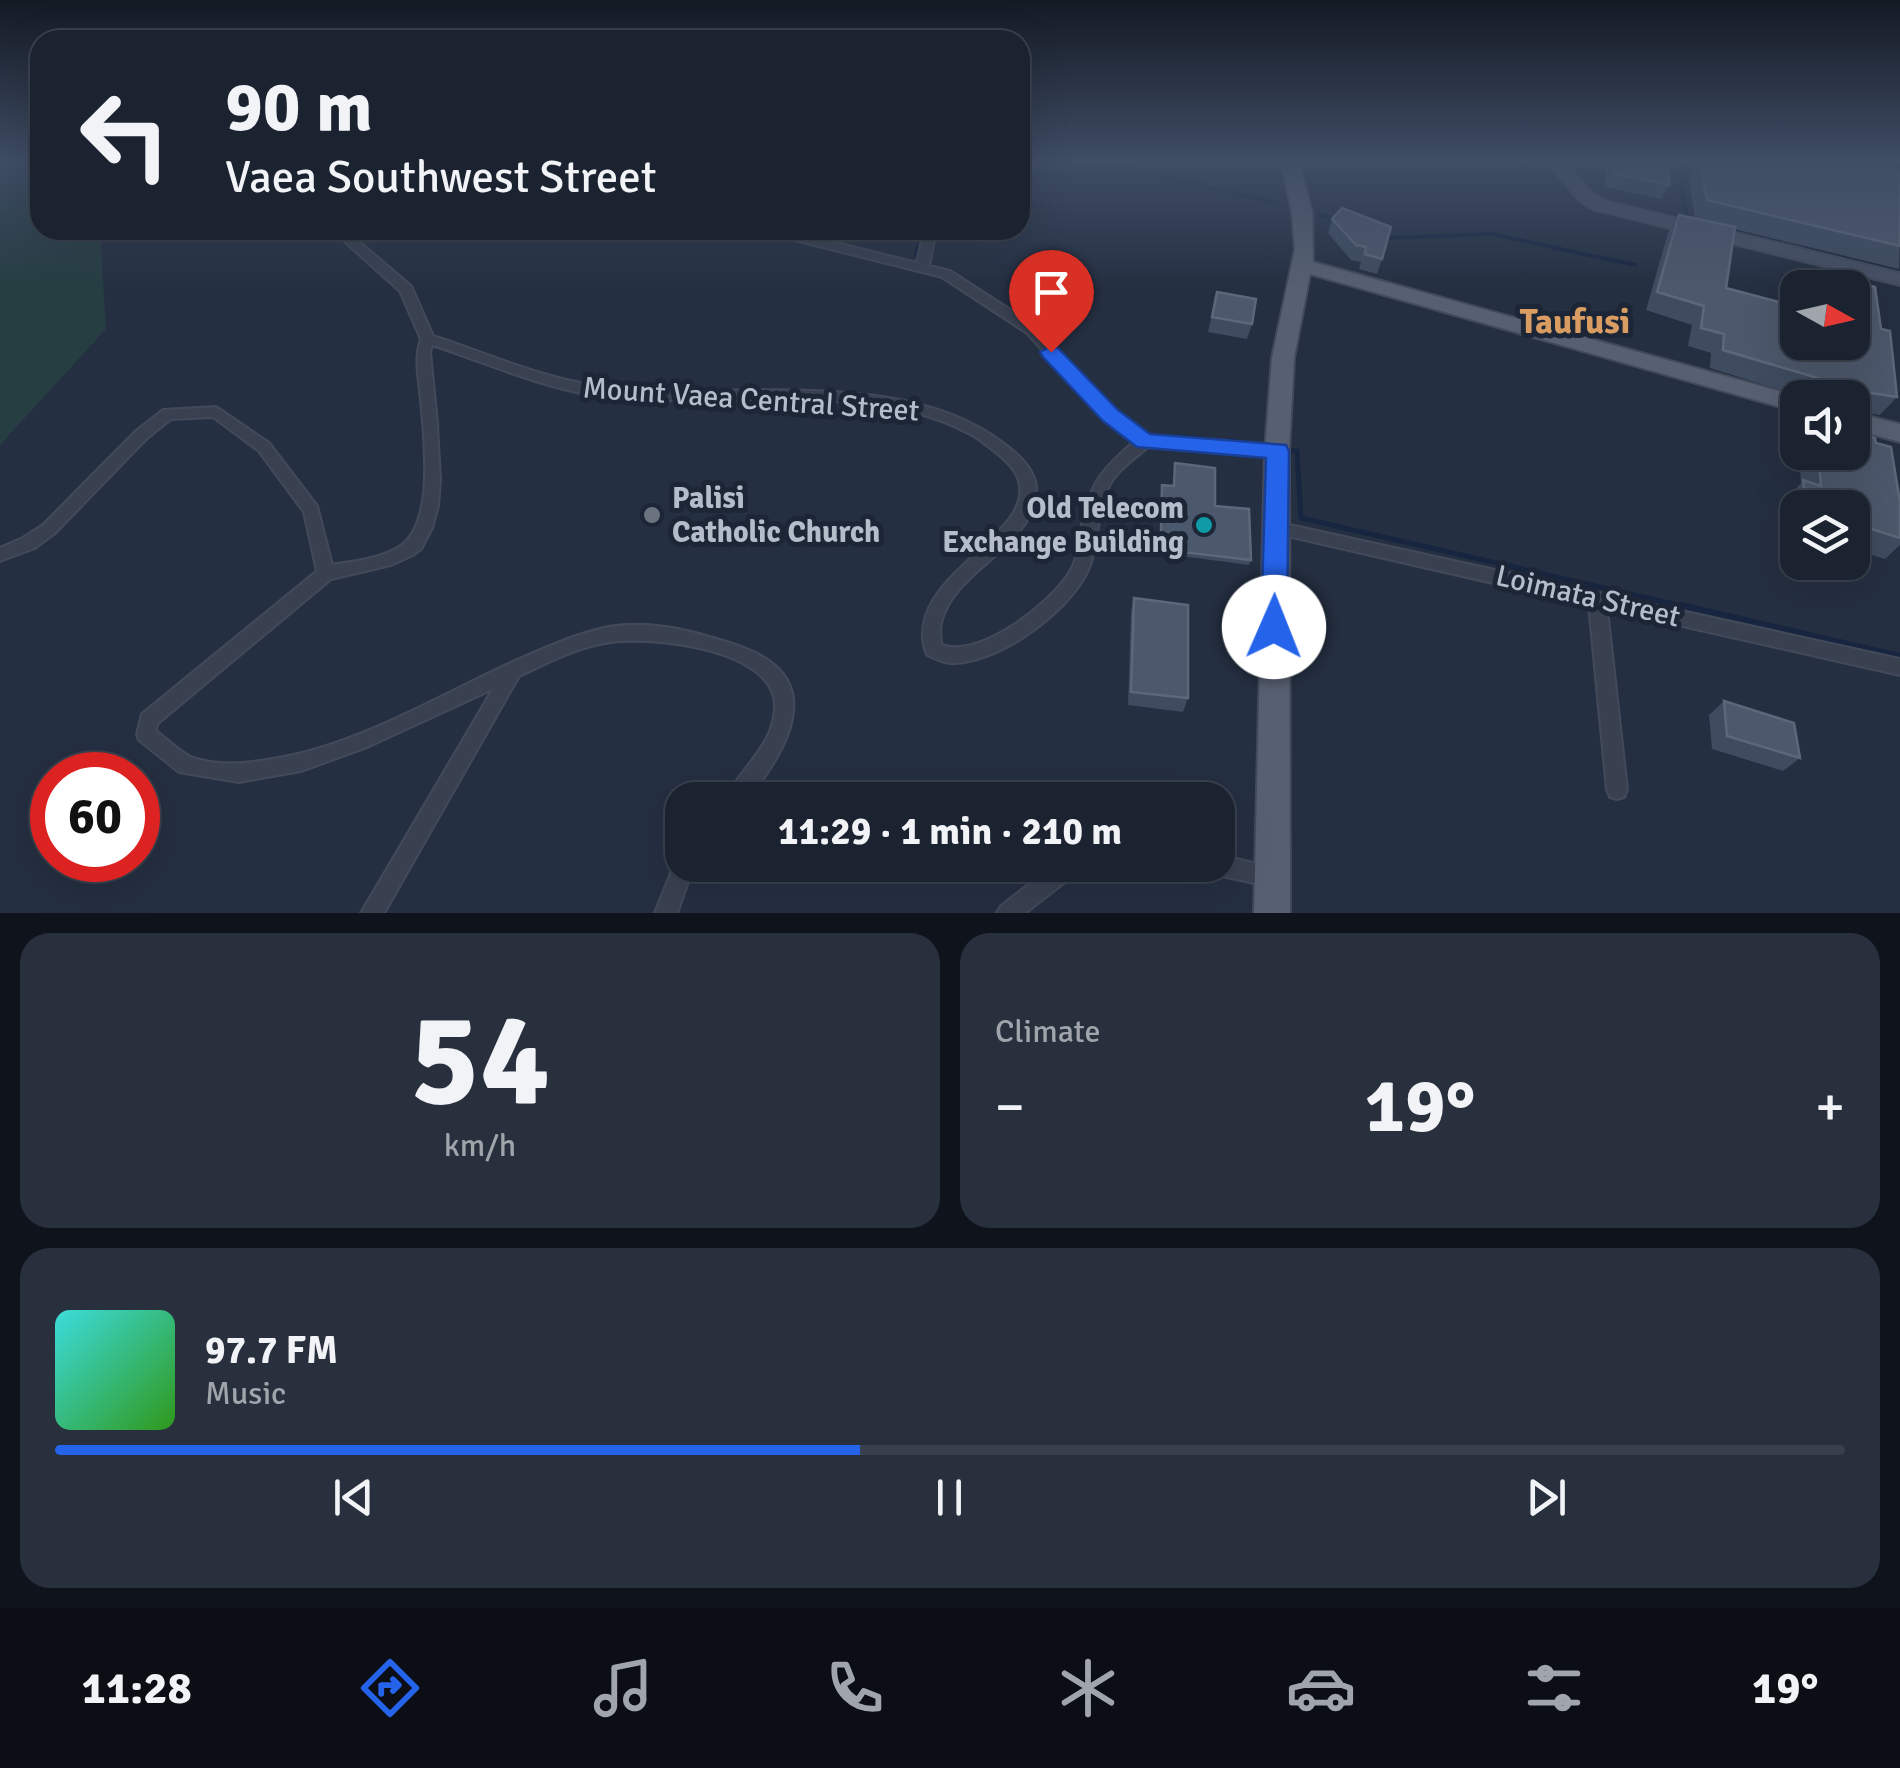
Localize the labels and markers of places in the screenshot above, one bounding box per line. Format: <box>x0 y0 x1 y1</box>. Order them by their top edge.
pin <box>1009 250 1094 353</box>
place label: Palisi Catholic Church <box>672 480 880 551</box>
place label: Old Telecom Exchange Building <box>942 490 1184 561</box>
marker: Palisi Catholic Church <box>641 504 663 526</box>
marker: Old Telecom Exchange Building <box>1193 514 1215 536</box>

